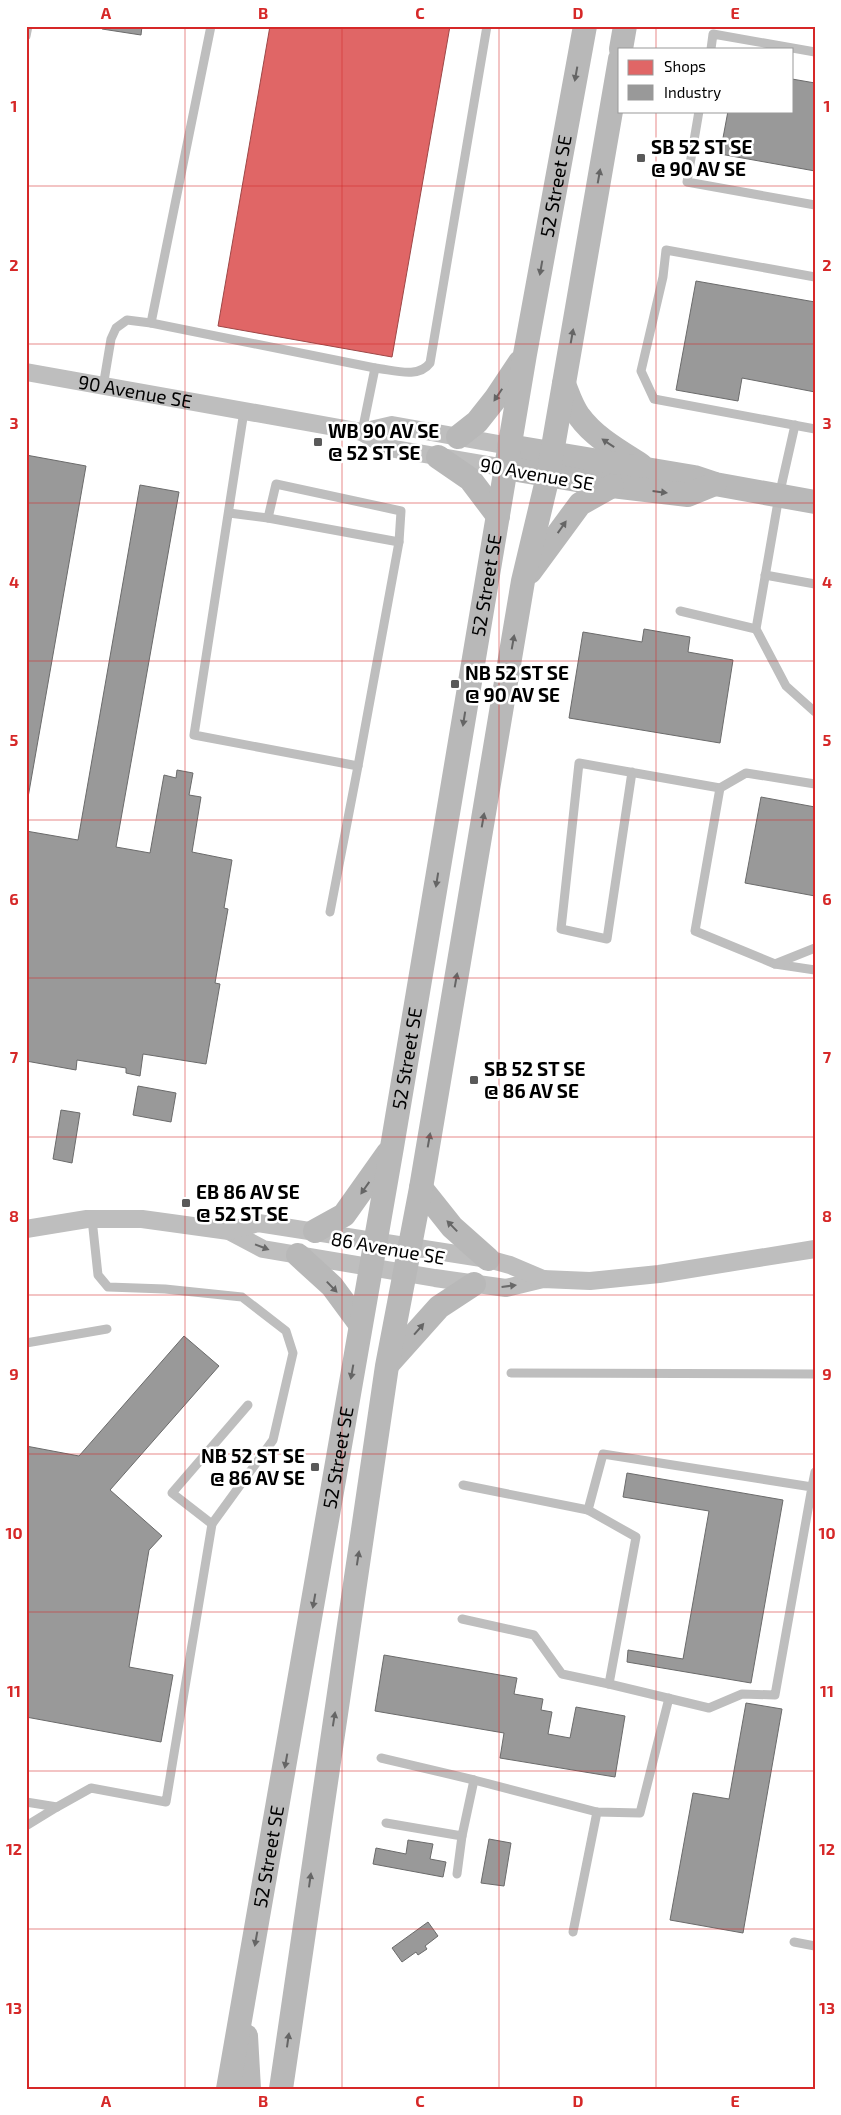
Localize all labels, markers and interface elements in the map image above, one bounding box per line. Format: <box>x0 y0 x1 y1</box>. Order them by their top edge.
text: A <box>101 3 112 22</box>
text: B <box>258 3 268 22</box>
text: C <box>415 3 425 22</box>
text: D <box>573 3 584 22</box>
text: E <box>730 3 740 22</box>
legend <box>618 48 794 112</box>
text: Shops <box>664 57 706 75</box>
one-way arrow <box>572 67 580 83</box>
text: Industry <box>664 83 721 101</box>
text: 1 <box>11 96 17 115</box>
text: 1 <box>824 96 830 115</box>
street label: 52 Street SE <box>535 133 576 239</box>
place label: SB 52 ST SE @ 90 AV SE <box>651 135 752 180</box>
marker: SB 52 ST SE @ 90 AV SE <box>635 152 647 164</box>
one-way arrow <box>596 168 604 184</box>
text: 2 <box>9 255 19 274</box>
text: 2 <box>822 255 832 274</box>
one-way arrow <box>536 261 544 277</box>
one-way arrow <box>568 328 576 344</box>
street label: 90 Avenue SE <box>77 370 194 412</box>
one-way arrow <box>493 388 503 401</box>
text: 3 <box>9 413 19 432</box>
text: 3 <box>822 413 832 432</box>
place label: WB 90 AV SE @ 52 ST SE <box>328 419 439 464</box>
marker: WB 90 AV SE @ 52 ST SE <box>312 436 324 448</box>
one-way arrow <box>601 438 614 448</box>
street label: 90 Avenue SE <box>478 452 596 495</box>
one-way arrow <box>653 488 669 496</box>
one-way arrow <box>557 520 567 534</box>
street label: 52 Street SE <box>466 532 506 638</box>
text: 4 <box>9 572 19 591</box>
text: 4 <box>822 572 832 591</box>
one-way arrow <box>510 634 518 650</box>
place label: NB 52 ST SE @ 90 AV SE <box>465 661 569 706</box>
marker: NB 52 ST SE @ 90 AV SE <box>449 678 461 690</box>
one-way arrow <box>459 712 467 728</box>
text: 5 <box>10 730 19 749</box>
text: 5 <box>823 730 832 749</box>
one-way arrow <box>480 812 488 828</box>
one-way arrow <box>433 872 441 888</box>
text: 6 <box>9 889 19 908</box>
text: 6 <box>822 889 832 908</box>
one-way arrow <box>453 972 461 988</box>
street label: 52 Street SE <box>386 1005 426 1111</box>
text: 7 <box>10 1047 19 1066</box>
text: 7 <box>823 1047 832 1066</box>
place label: SB 52 ST SE @ 86 AV SE <box>484 1057 585 1102</box>
marker: SB 52 ST SE @ 86 AV SE <box>468 1074 480 1086</box>
one-way arrow <box>426 1132 434 1148</box>
place label: EB 86 AV SE @ 52 ST SE <box>196 1180 300 1225</box>
one-way arrow <box>360 1181 370 1194</box>
marker: EB 86 AV SE @ 52 ST SE <box>180 1197 192 1209</box>
text: 8 <box>9 1206 19 1225</box>
text: 8 <box>822 1206 832 1225</box>
one-way arrow <box>446 1221 458 1233</box>
street label: 86 Avenue SE <box>329 1226 447 1269</box>
one-way arrow <box>255 1243 270 1251</box>
one-way arrow <box>326 1280 338 1292</box>
one-way arrow <box>501 1282 517 1290</box>
one-way arrow <box>413 1324 425 1336</box>
text: 9 <box>9 1364 19 1383</box>
one-way arrow <box>348 1364 356 1380</box>
text: 9 <box>822 1364 832 1383</box>
street label: 52 Street SE <box>317 1404 358 1510</box>
place label: NB 52 ST SE @ 86 AV SE <box>201 1444 305 1489</box>
marker: NB 52 ST SE @ 86 AV SE <box>309 1461 321 1473</box>
text: 10 <box>5 1523 23 1542</box>
text: 10 <box>818 1523 836 1542</box>
one-way arrow <box>355 1550 363 1566</box>
one-way arrow <box>309 1593 317 1609</box>
text: 11 <box>7 1681 21 1700</box>
text: 11 <box>820 1681 834 1700</box>
one-way arrow <box>331 1711 339 1727</box>
one-way arrow <box>282 1754 290 1770</box>
street label: 52 Street SE <box>248 1803 288 1909</box>
text: 12 <box>6 1839 22 1858</box>
text: 12 <box>819 1839 835 1858</box>
one-way arrow <box>307 1871 315 1887</box>
one-way arrow <box>251 1931 259 1947</box>
text: 13 <box>6 1998 22 2017</box>
text: 13 <box>819 1998 835 2017</box>
one-way arrow <box>284 2032 292 2048</box>
text: A <box>101 2091 112 2110</box>
text: B <box>258 2091 268 2110</box>
text: C <box>415 2091 425 2110</box>
text: D <box>573 2091 584 2110</box>
text: E <box>730 2091 740 2110</box>

